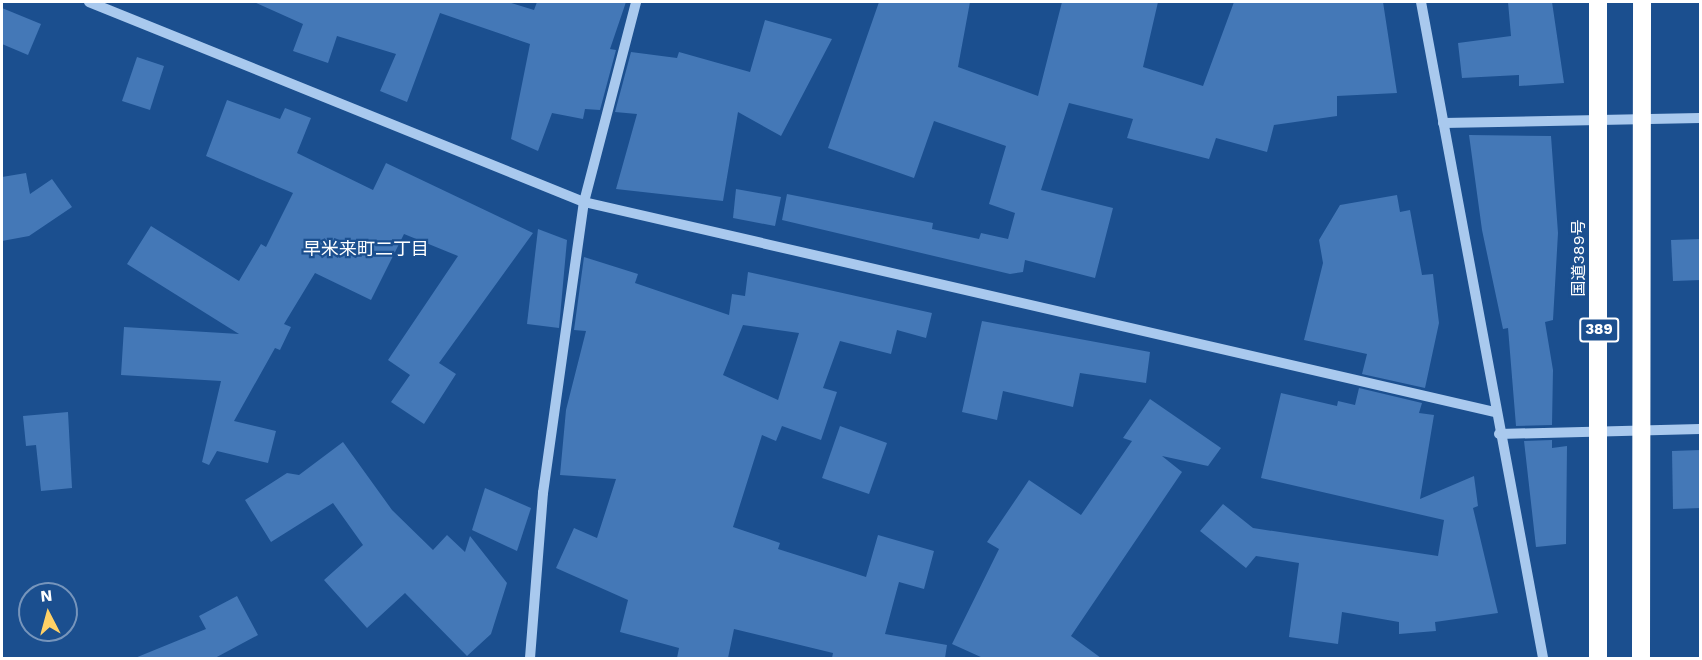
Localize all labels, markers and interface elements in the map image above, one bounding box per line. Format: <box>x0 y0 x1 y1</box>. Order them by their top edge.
street label: 国道389号 <box>1569 219 1589 297</box>
district label: 早米来町二丁目 <box>303 238 429 260</box>
road number: 389 <box>1578 318 1620 342</box>
north arrow <box>18 582 78 642</box>
text: N <box>39 586 53 606</box>

